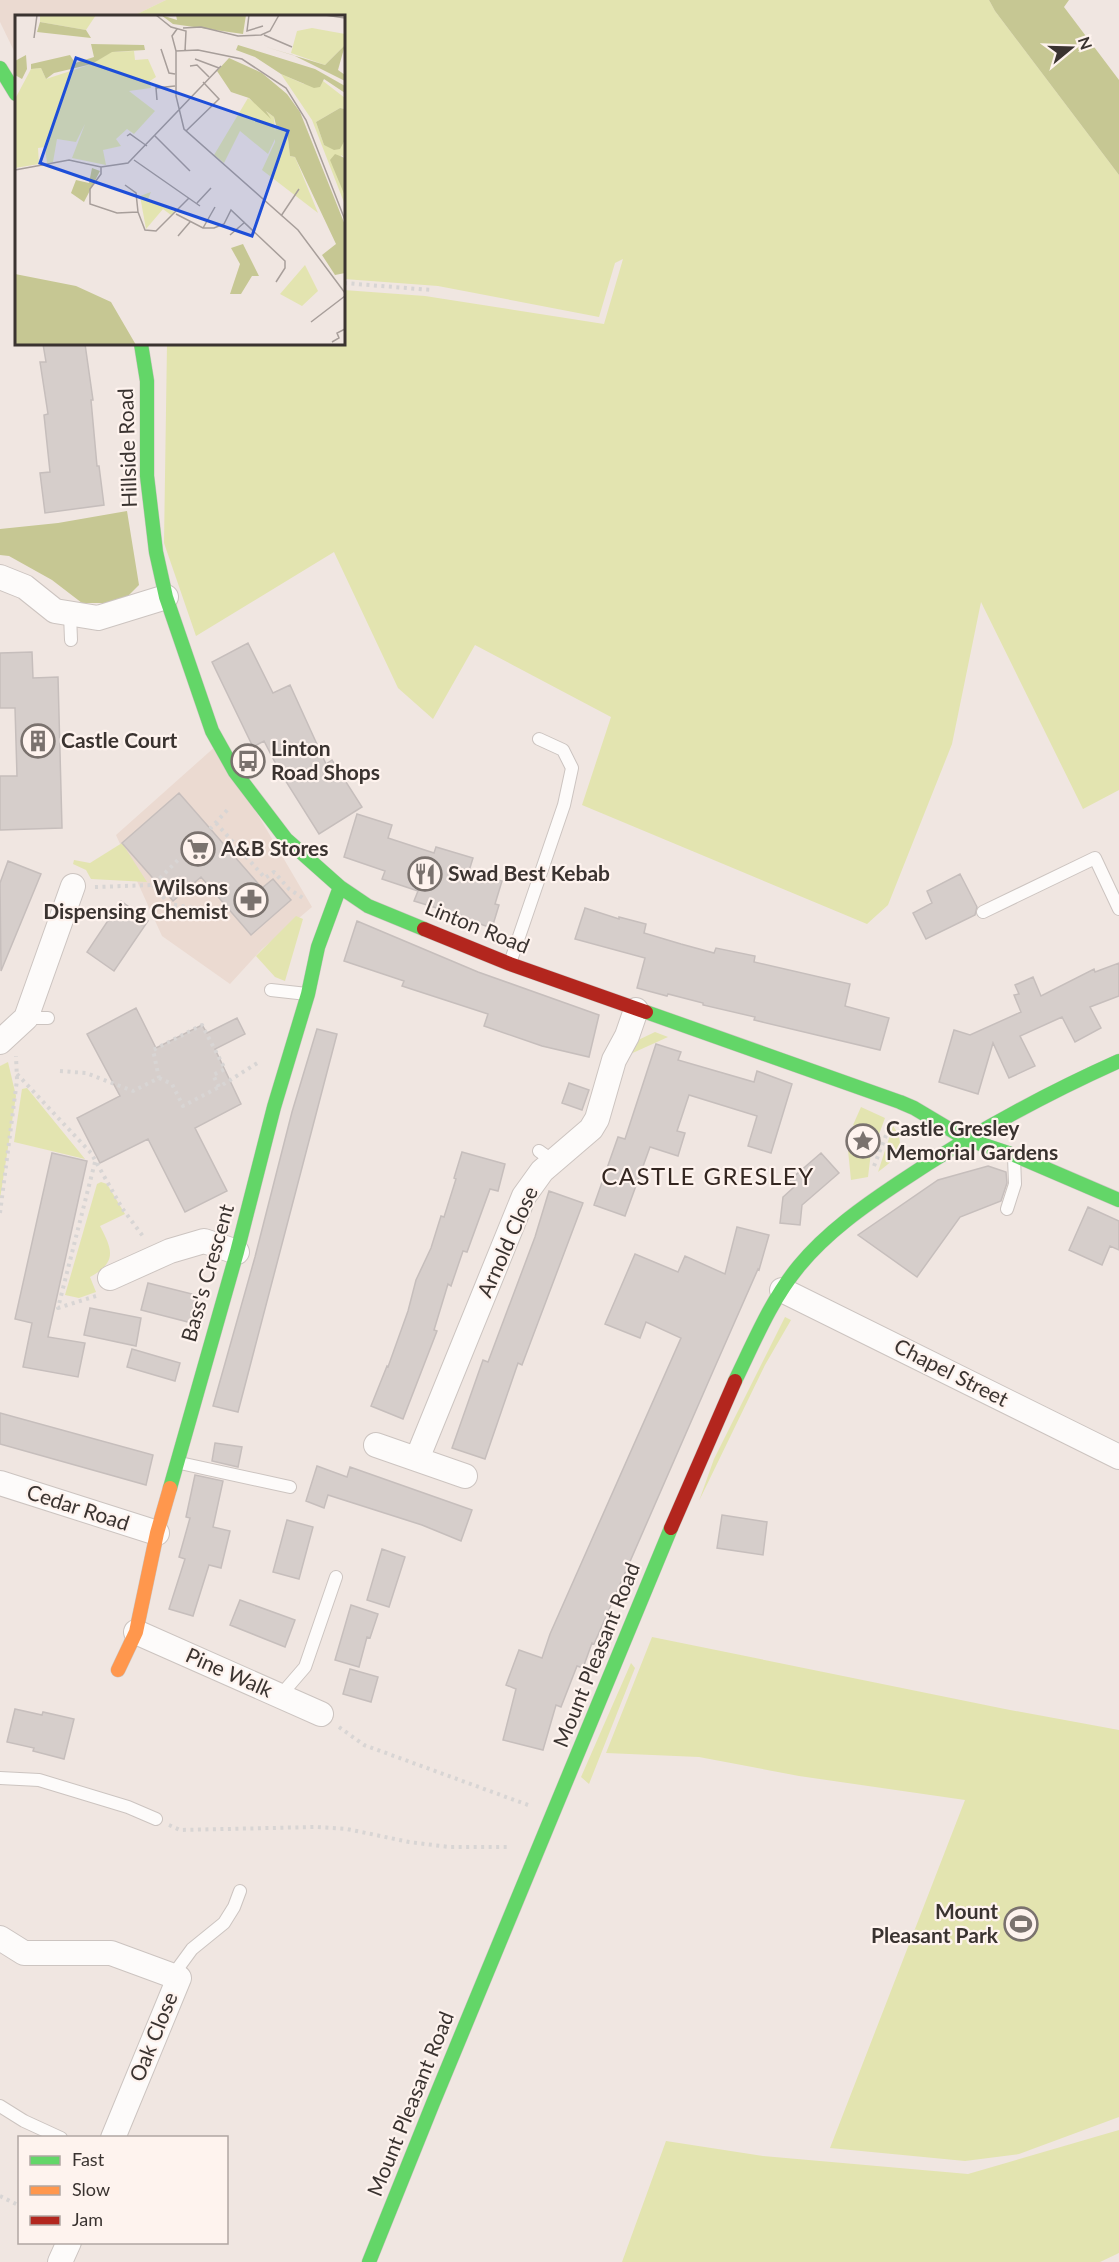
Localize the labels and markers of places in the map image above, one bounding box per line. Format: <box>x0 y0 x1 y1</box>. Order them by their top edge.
building icon: Castle Court <box>20 723 56 759</box>
place label: Castle Court <box>61 727 178 752</box>
place label: Linton Road Shops <box>271 735 380 784</box>
bus stop icon: Linton Road Shops <box>230 743 266 779</box>
supermarket icon: A&B Stores <box>180 831 216 867</box>
place label: A&B Stores <box>220 835 329 860</box>
restaurant icon: Swad Best Kebab <box>407 856 443 892</box>
place label: Swad Best Kebab <box>448 860 610 885</box>
place label: Wilsons Dispensing Chemist <box>43 874 228 923</box>
pharmacy icon: Wilsons Dispensing Chemist <box>233 882 269 918</box>
place label: Castle Gresley Memorial Gardens <box>886 1115 1058 1164</box>
place icon: Castle Gresley Memorial Gardens <box>845 1123 881 1159</box>
place label: Mount Pleasant Park <box>871 1898 999 1947</box>
sports icon: Mount Pleasant Park <box>1003 1906 1039 1942</box>

